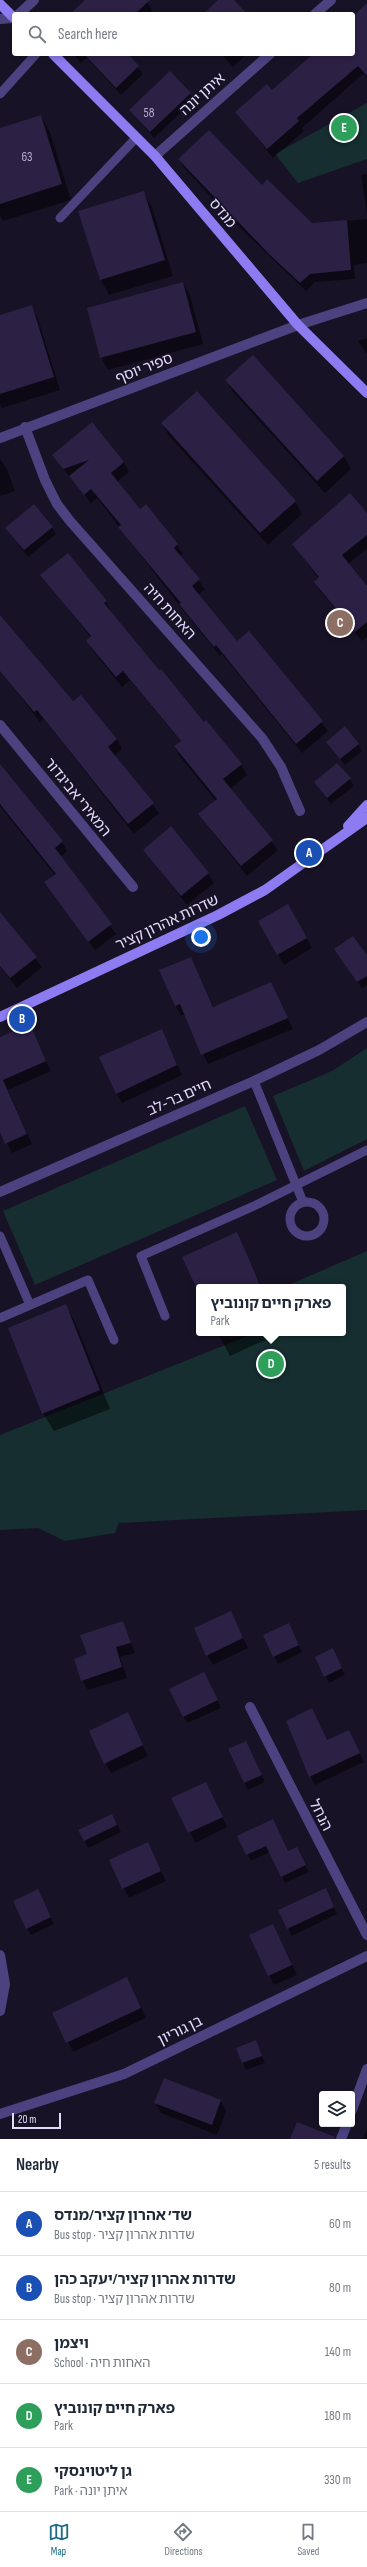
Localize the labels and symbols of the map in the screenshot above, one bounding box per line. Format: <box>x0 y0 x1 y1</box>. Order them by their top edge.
street label: איתן יונה <box>176 69 229 120</box>
house number: 58 <box>144 105 155 121</box>
pin: E <box>331 113 357 143</box>
house number: 63 <box>21 149 33 165</box>
street label: מנדס <box>205 195 241 232</box>
street label: ספיר יוסף <box>113 349 176 388</box>
street label: האחות חיה <box>139 579 200 643</box>
pin: C <box>327 608 353 638</box>
street label: המאירי אביגדור <box>40 754 115 840</box>
pin: A <box>296 838 322 868</box>
street label: שדרות אהרון קציר <box>113 890 222 955</box>
your location <box>191 927 211 947</box>
pin: B <box>9 1004 35 1034</box>
street label: חיים בר-לב <box>144 1075 214 1120</box>
pin: D <box>258 1349 284 1379</box>
street label: הנחל <box>305 1796 336 1834</box>
street label: בן גוריון <box>155 2011 206 2049</box>
scale bar <box>12 2111 61 2130</box>

